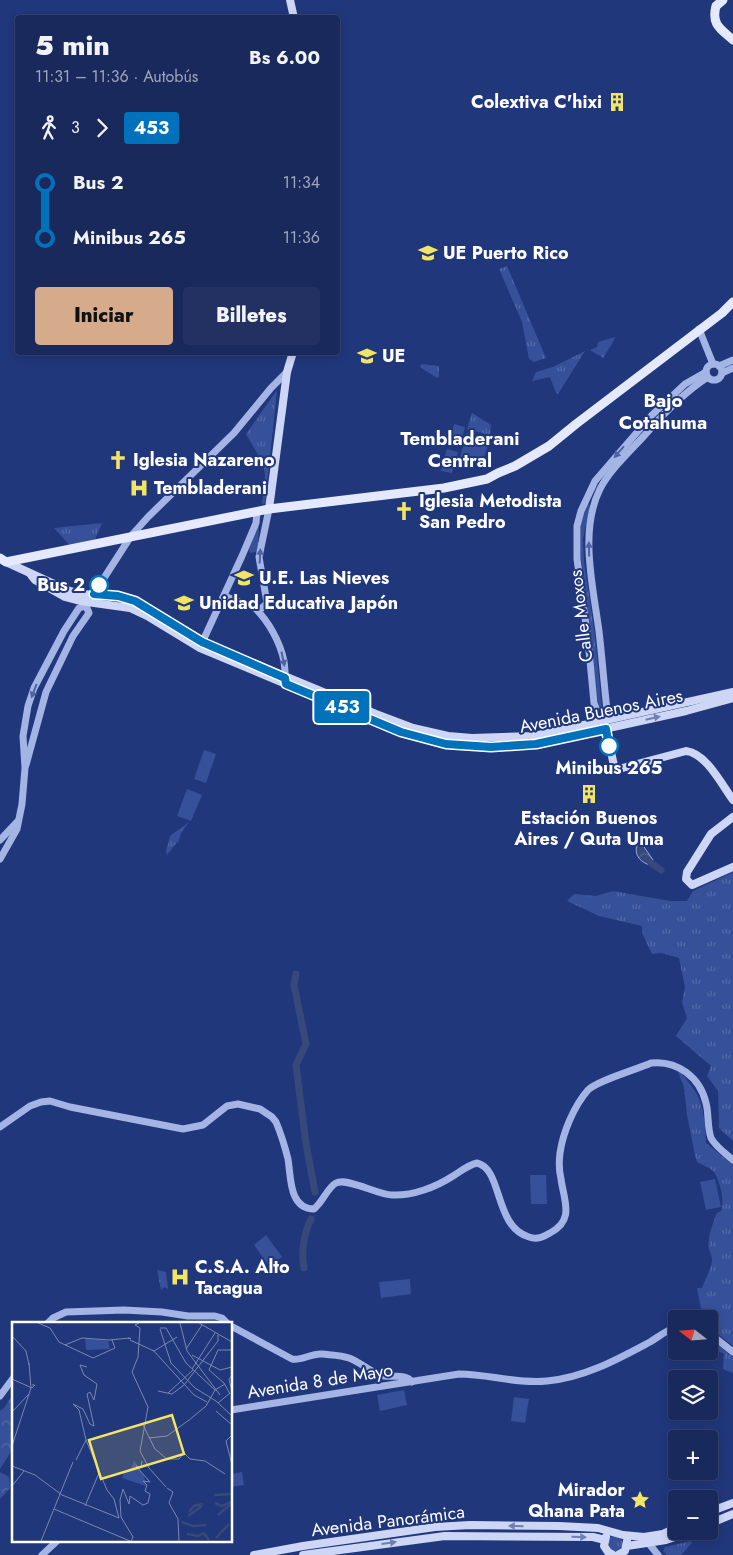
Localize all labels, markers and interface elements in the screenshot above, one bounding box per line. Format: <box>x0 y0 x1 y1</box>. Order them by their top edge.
text: 5 min <box>35 25 110 66</box>
text: Bs 6.00 <box>249 44 320 71</box>
text: 11:31 – 11:36 · Autobús <box>35 65 198 88</box>
place label: Colextiva C'hixi <box>471 89 602 115</box>
building icon: Colextiva C'hixi <box>606 91 628 113</box>
icon: walk <box>35 114 63 142</box>
icon: forward <box>88 114 116 142</box>
text: 453 <box>134 115 169 141</box>
text: 3 <box>71 116 80 139</box>
text: Bus 2 <box>73 169 123 196</box>
text: 11:34 <box>283 171 320 194</box>
text: Minibus 265 <box>73 224 186 251</box>
text: 11:36 <box>283 226 320 249</box>
place label: UE Puerto Rico <box>443 240 569 266</box>
school or university icon: UE Puerto Rico <box>417 242 439 264</box>
button: Iniciar <box>35 287 173 345</box>
button: Billetes <box>183 287 320 345</box>
place label: UE <box>382 343 405 369</box>
school or university icon: UE <box>356 345 378 367</box>
district label: Bajo Cotahuma <box>619 387 707 436</box>
district label: Tembladerani Central <box>400 425 520 474</box>
one-way arrow <box>614 445 625 458</box>
place label: Iglesia Nazareno <box>133 447 275 473</box>
church icon: Iglesia Nazareno <box>107 449 129 471</box>
place label: Tembladerani <box>154 475 267 501</box>
hospital icon: Tembladerani <box>128 477 150 499</box>
place label: Iglesia Metodista San Pedro <box>419 488 562 535</box>
church icon: Iglesia Metodista San Pedro <box>393 500 415 522</box>
one-way arrow <box>585 541 593 557</box>
one-way arrow <box>256 548 264 564</box>
place label: U.E. Las Nieves <box>259 565 389 591</box>
school or university icon: U.E. Las Nieves <box>233 567 255 589</box>
street label: Calle Moxos <box>562 569 600 663</box>
place label: Bus 2 <box>37 572 85 598</box>
marker: Bus 2 <box>89 575 109 595</box>
place label: Unidad Educativa Japón <box>199 590 398 616</box>
school or university icon: Unidad Educativa Japón <box>173 592 195 614</box>
one-way arrow <box>279 652 287 667</box>
street label: Avenida Buenos Aires <box>517 682 685 740</box>
one-way arrow <box>30 684 38 699</box>
line badge: 453 <box>313 691 371 723</box>
text: 453 <box>324 694 360 720</box>
one-way arrow <box>646 714 661 722</box>
marker: Minibus 265 <box>599 736 619 756</box>
place label: Minibus 265 <box>556 755 662 781</box>
building icon: Estación Buenos Aires / Quta Uma <box>578 783 600 805</box>
place label: Estación Buenos Aires / Quta Uma <box>513 805 664 852</box>
place label: C.S.A. Alto Tacagua <box>195 1254 290 1301</box>
hospital icon: C.S.A. Alto Tacagua <box>169 1266 191 1288</box>
north arrow <box>668 1310 718 1360</box>
map controls <box>668 1310 718 1540</box>
inset map <box>12 1322 232 1542</box>
street label: Avenida 8 de Mayo <box>245 1357 395 1405</box>
button: layers <box>668 1370 718 1420</box>
button: + <box>668 1430 718 1480</box>
place label: Mirador Qhana Pata <box>528 1477 626 1524</box>
place icon: Mirador Qhana Pata <box>629 1489 651 1511</box>
button: − <box>668 1490 718 1540</box>
street label: Avenida Panorámica <box>310 1499 466 1543</box>
one-way arrow <box>507 1521 523 1529</box>
one-way arrow <box>571 1533 587 1541</box>
one-way arrow <box>381 1539 397 1547</box>

